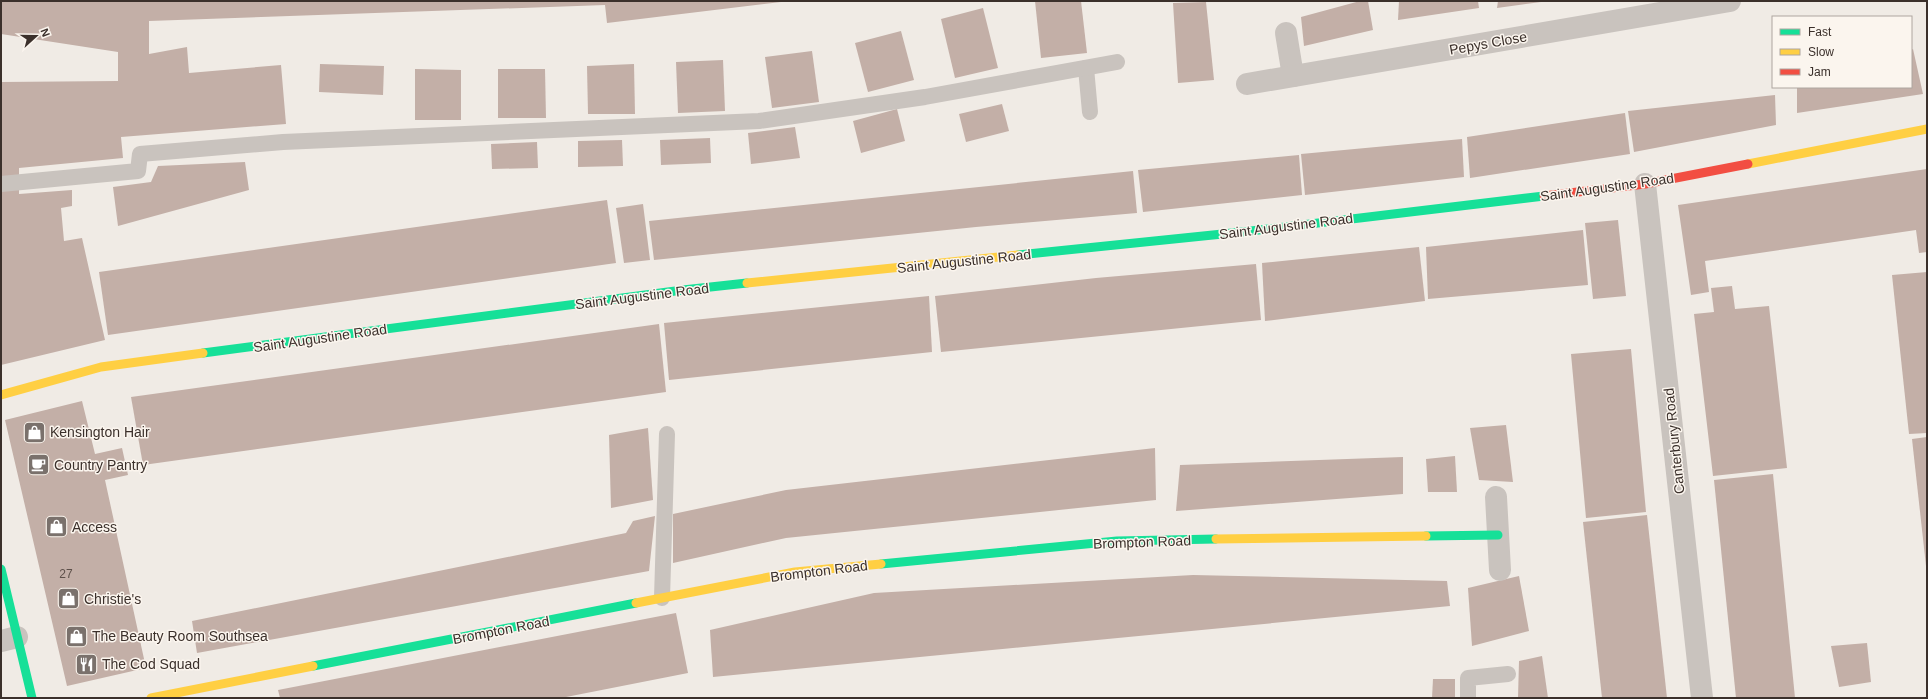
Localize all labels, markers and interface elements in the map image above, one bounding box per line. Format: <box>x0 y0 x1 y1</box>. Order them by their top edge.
north arrow <box>16 16 56 56</box>
legend <box>1772 16 1912 88</box>
text: Fast <box>1808 25 1832 39</box>
text: N <box>38 27 52 38</box>
street label: Pepys Close <box>1448 28 1528 58</box>
text: Slow <box>1808 45 1834 59</box>
text: Jam <box>1808 65 1831 79</box>
street label: Saint Augustine Road <box>1539 170 1675 204</box>
street label: Saint Augustine Road <box>1218 210 1354 242</box>
street label: Saint Augustine Road <box>896 246 1032 276</box>
street label: Saint Augustine Road <box>574 280 710 312</box>
street label: Saint Augustine Road <box>252 321 388 355</box>
street label: Canterbury Road <box>1660 387 1688 495</box>
shop icon: Kensington Hair <box>22 419 48 445</box>
place label: Kensington Hair <box>50 424 150 440</box>
cafe icon: Country Pantry <box>26 452 52 478</box>
place label: Country Pantry <box>54 457 147 473</box>
shop icon: Access <box>44 514 70 540</box>
place label: Access <box>72 519 117 535</box>
street label: Brompton Road <box>1093 532 1191 552</box>
street label: Brompton Road <box>769 557 869 585</box>
house number: 27 <box>59 567 73 581</box>
shop icon: Christie's <box>56 586 82 612</box>
place label: Christie's <box>84 591 141 607</box>
street label: Brompton Road <box>451 613 551 647</box>
shop icon: The Beauty Room Southsea <box>63 623 89 649</box>
place label: The Beauty Room Southsea <box>92 628 268 644</box>
restaurant icon: The Cod Squad <box>74 651 100 677</box>
place label: The Cod Squad <box>102 656 200 672</box>

